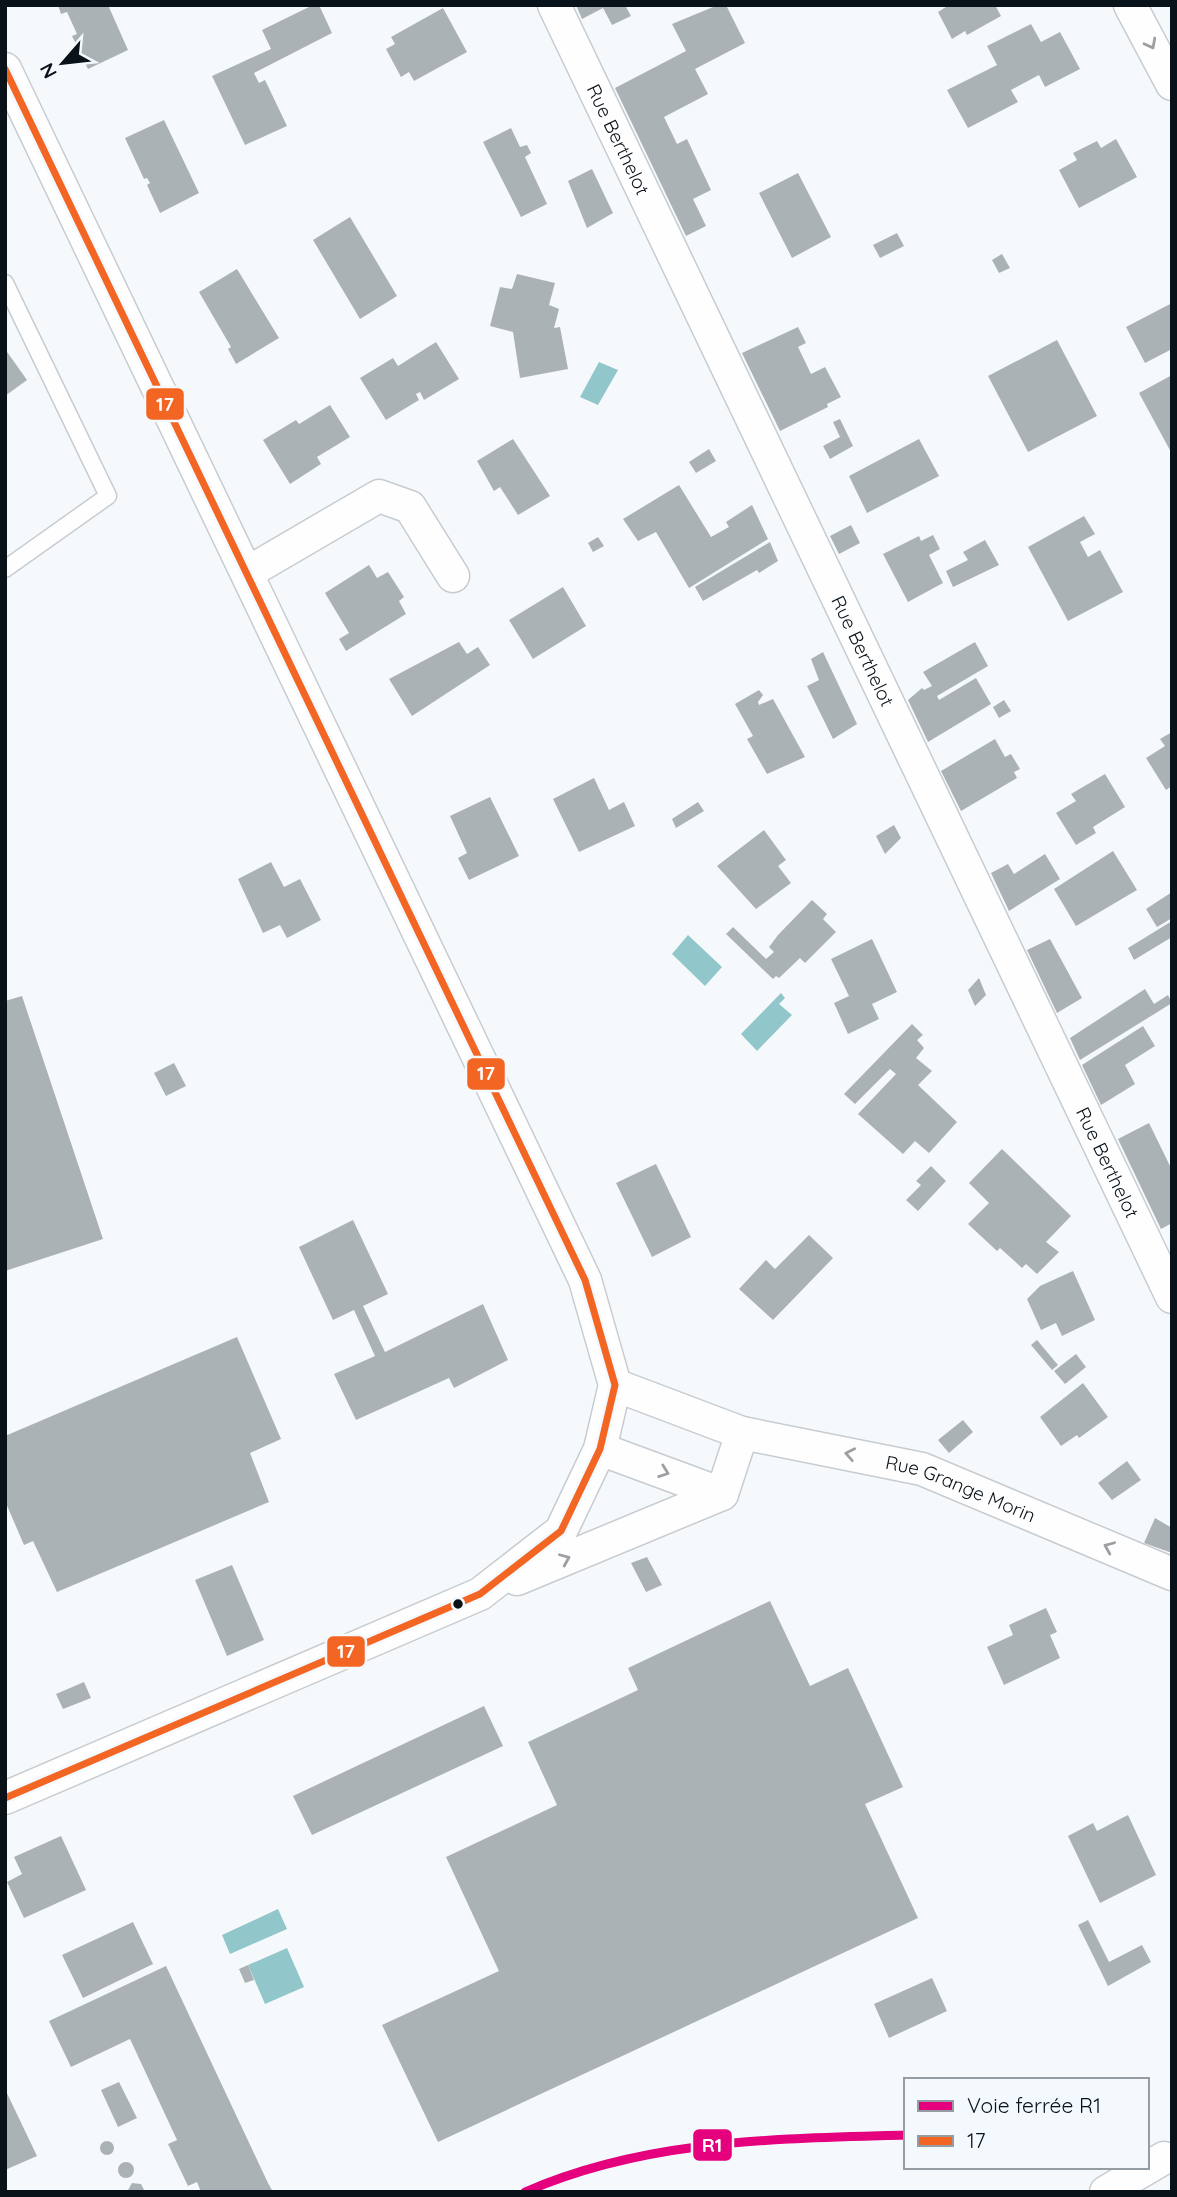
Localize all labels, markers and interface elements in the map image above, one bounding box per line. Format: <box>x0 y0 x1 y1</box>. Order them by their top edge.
north arrow <box>28 28 98 98</box>
one-way arrow <box>1142 37 1156 50</box>
text: N <box>34 59 62 83</box>
street label: Rue Berthelot <box>582 80 655 199</box>
line badge: 17 <box>145 387 185 421</box>
text: 17 <box>156 392 174 416</box>
street label: Rue Berthelot <box>826 592 900 710</box>
line badge: 17 <box>466 1057 506 1091</box>
text: 17 <box>477 1061 495 1085</box>
street label: Rue Berthelot <box>1071 1103 1144 1222</box>
one-way arrow <box>844 1448 856 1463</box>
street label: Rue Grange Morin <box>883 1450 1039 1527</box>
one-way arrow <box>658 1464 670 1478</box>
one-way arrow <box>1104 1542 1116 1556</box>
one-way arrow <box>559 1553 571 1567</box>
unlabelled marker <box>451 1597 465 1611</box>
line badge: 17 <box>326 1635 366 1668</box>
text: 17 <box>337 1639 355 1663</box>
legend <box>904 2078 1149 2169</box>
text: Voie ferrée R1 <box>967 2092 1101 2118</box>
text: 17 <box>967 2127 986 2153</box>
line badge: R1 <box>692 2128 733 2162</box>
text: R1 <box>702 2133 722 2157</box>

